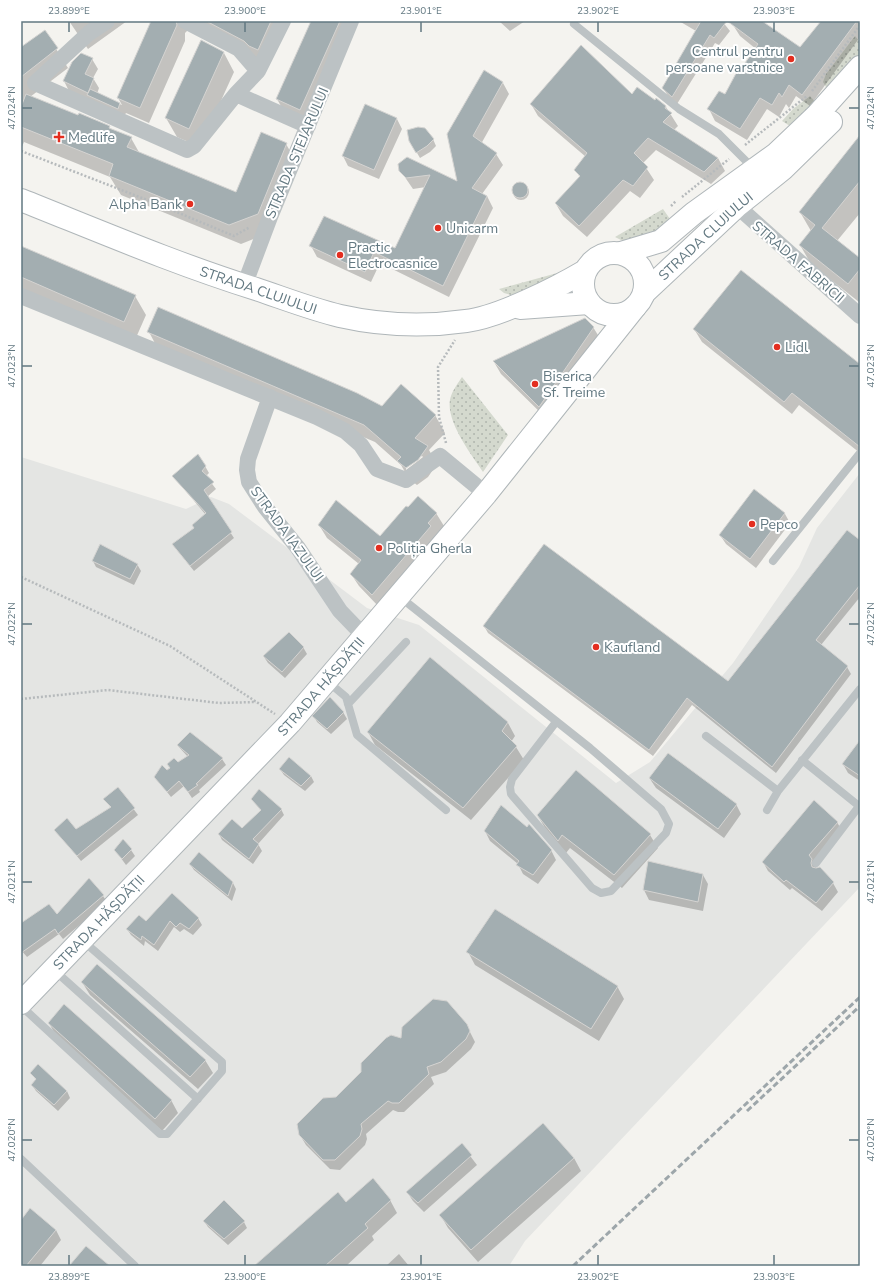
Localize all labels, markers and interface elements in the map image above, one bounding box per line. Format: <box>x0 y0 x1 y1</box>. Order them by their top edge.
text: 23.899°E <box>48 4 90 18</box>
text: 23.900°E <box>224 4 266 18</box>
text: 23.901°E <box>400 4 442 18</box>
text: 23.902°E <box>577 4 619 18</box>
text: 23.903°E <box>753 4 795 18</box>
place label: Centrul pentru persoane varstnice <box>666 42 783 77</box>
marker: Centrul pentru persoane varstnice <box>786 54 796 64</box>
street label: STRADA STEJARULUI <box>261 85 333 221</box>
text: 47.024°N <box>5 86 19 130</box>
text: 47.024°N <box>864 86 878 130</box>
place label: Medlife <box>68 128 115 147</box>
marker: Medlife <box>53 131 65 143</box>
street label: STRADA CLUJULUI <box>654 187 757 284</box>
place label: Alpha Bank <box>109 195 183 214</box>
marker: Alpha Bank <box>185 199 195 209</box>
street label: STRADA FABRICII <box>748 217 848 307</box>
place label: Unicarm <box>446 219 498 238</box>
marker: Unicarm <box>433 223 443 233</box>
place label: Practic Electrocasnice <box>348 238 437 273</box>
marker: Practic Electrocasnice <box>335 250 345 260</box>
street label: STRADA CLUJULUI <box>197 261 319 319</box>
place label: Lidl <box>785 338 809 357</box>
marker: Lidl <box>772 342 782 352</box>
text: 47.023°N <box>5 344 19 388</box>
text: 47.023°N <box>864 344 878 388</box>
place label: Biserica Sf. Treime <box>543 367 605 402</box>
marker: Biserica Sf. Treime <box>530 379 540 389</box>
street label: STRADA IAZULUI <box>246 483 328 585</box>
place label: Pepco <box>760 515 799 534</box>
marker: Pepco <box>747 519 757 529</box>
place label: Poliția Gherla <box>387 539 472 558</box>
marker: Poliția Gherla <box>374 543 384 553</box>
text: 47.022°N <box>5 602 19 646</box>
text: 47.022°N <box>864 602 878 646</box>
street label: STRADA HĂȘDĂȚII <box>273 633 369 740</box>
place label: Kaufland <box>604 638 660 657</box>
marker: Kaufland <box>591 642 601 652</box>
text: 47.021°N <box>5 860 19 904</box>
text: 47.021°N <box>864 860 878 904</box>
street label: STRADA HĂȘDĂȚII <box>49 871 149 974</box>
text: 47.020°N <box>5 1118 19 1162</box>
text: 47.020°N <box>864 1118 878 1162</box>
text: 23.899°E <box>48 1270 90 1284</box>
text: 23.900°E <box>224 1270 266 1284</box>
text: 23.901°E <box>400 1270 442 1284</box>
text: 23.902°E <box>577 1270 619 1284</box>
text: 23.903°E <box>753 1270 795 1284</box>

